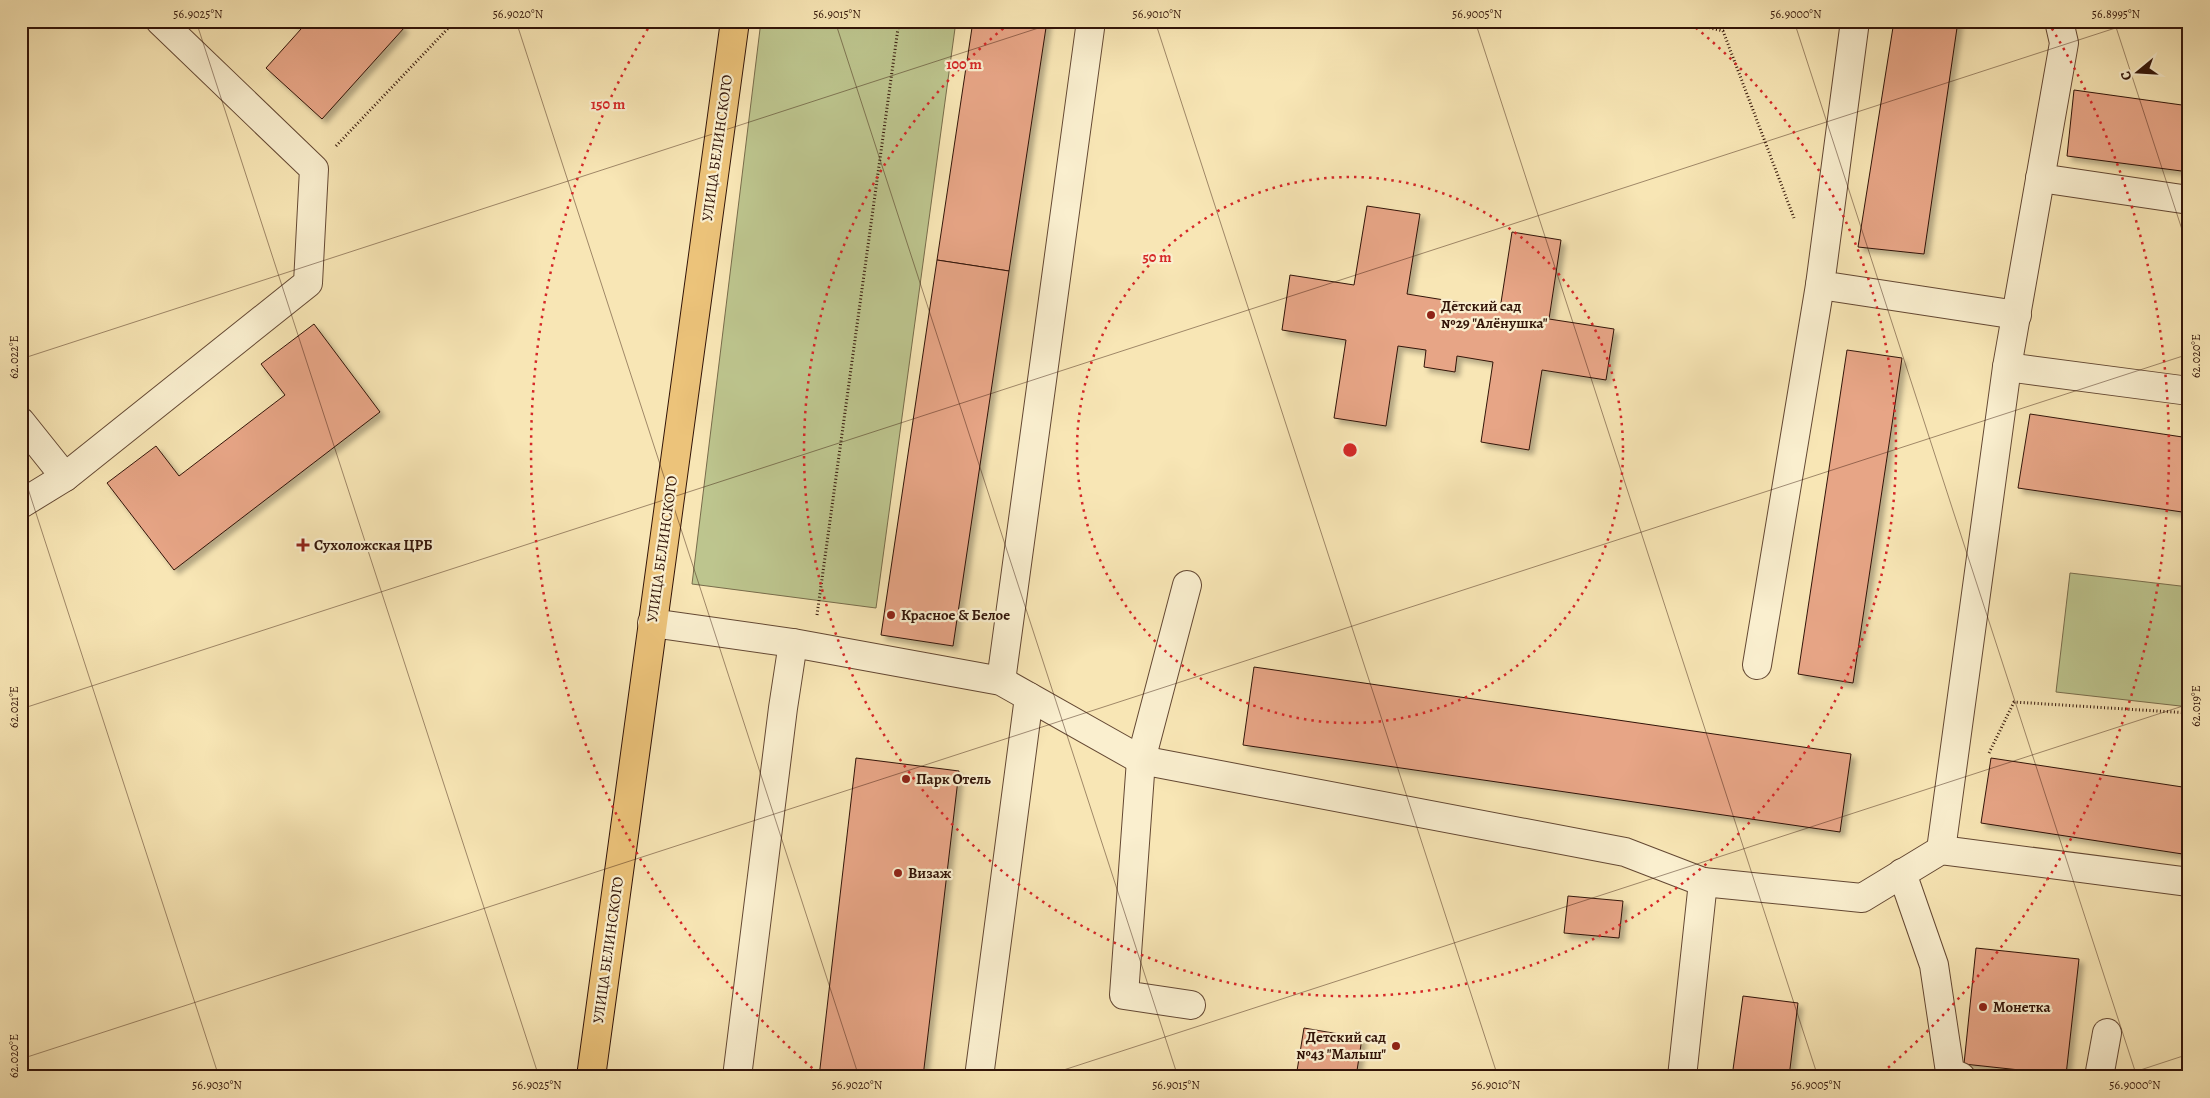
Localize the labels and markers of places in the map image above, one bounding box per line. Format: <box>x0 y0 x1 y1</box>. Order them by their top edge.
place label: Детский сад №29 "Алёнушка" <box>1441 296 1548 333</box>
marker: Детский сад №29 "Алёнушка" <box>1425 309 1437 321</box>
centre of rings <box>1341 441 1359 459</box>
place label: Сухоложская ЦРБ <box>314 535 433 555</box>
marker: Сухоложская ЦРБ <box>296 538 310 552</box>
place label: Красное & Белое <box>901 605 1010 625</box>
marker: Красное & Белое <box>885 609 897 621</box>
place label: Парк Отель <box>916 769 991 789</box>
marker: Парк Отель <box>900 773 912 785</box>
place label: Визаж <box>908 863 952 883</box>
marker: Визаж <box>892 867 904 879</box>
place label: Монетка <box>1993 997 2051 1017</box>
marker: Монетка <box>1977 1001 1989 1013</box>
place label: Детский сад №43 "Малыш" <box>1296 1027 1386 1064</box>
marker: Детский сад №43 "Малыш" <box>1390 1040 1402 1052</box>

